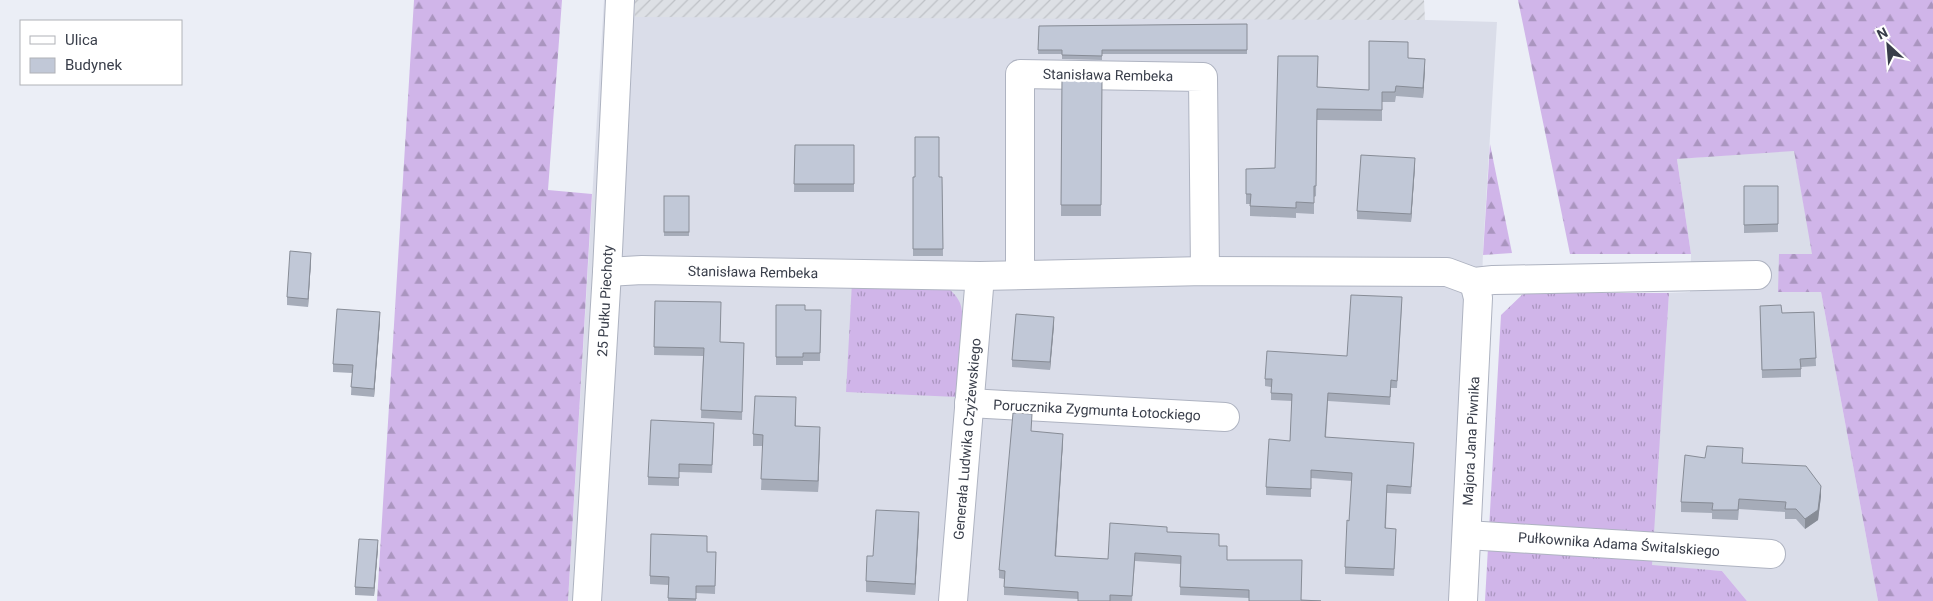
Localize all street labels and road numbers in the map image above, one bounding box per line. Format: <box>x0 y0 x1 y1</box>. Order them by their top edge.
street label: Stanisława Rembeka <box>1043 66 1173 84</box>
street label: 25 Pułku Piechoty <box>594 244 616 357</box>
street label: Stanisława Rembeka <box>688 263 818 281</box>
street label: Generała Ludwika Czyżewskiego <box>950 337 984 541</box>
street label: Majora Jana Piwnika <box>1460 376 1482 506</box>
street label: Porucznika Zygmunta Łotockiego <box>993 397 1201 423</box>
street label: Pułkownika Adama Świtalskiego <box>1518 528 1720 559</box>

